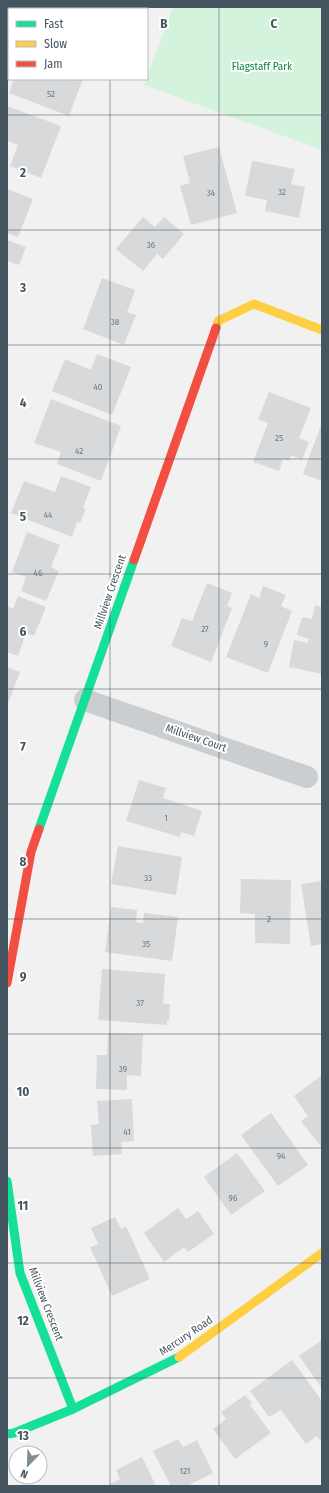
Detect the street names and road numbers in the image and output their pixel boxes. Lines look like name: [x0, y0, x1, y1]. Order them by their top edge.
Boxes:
street label: Millview Crescent: [91, 553, 129, 631]
street label: Millview Court: [164, 722, 229, 755]
street label: Millview Crescent: [26, 1265, 66, 1343]
street label: Mercury Road: [157, 1313, 215, 1359]

